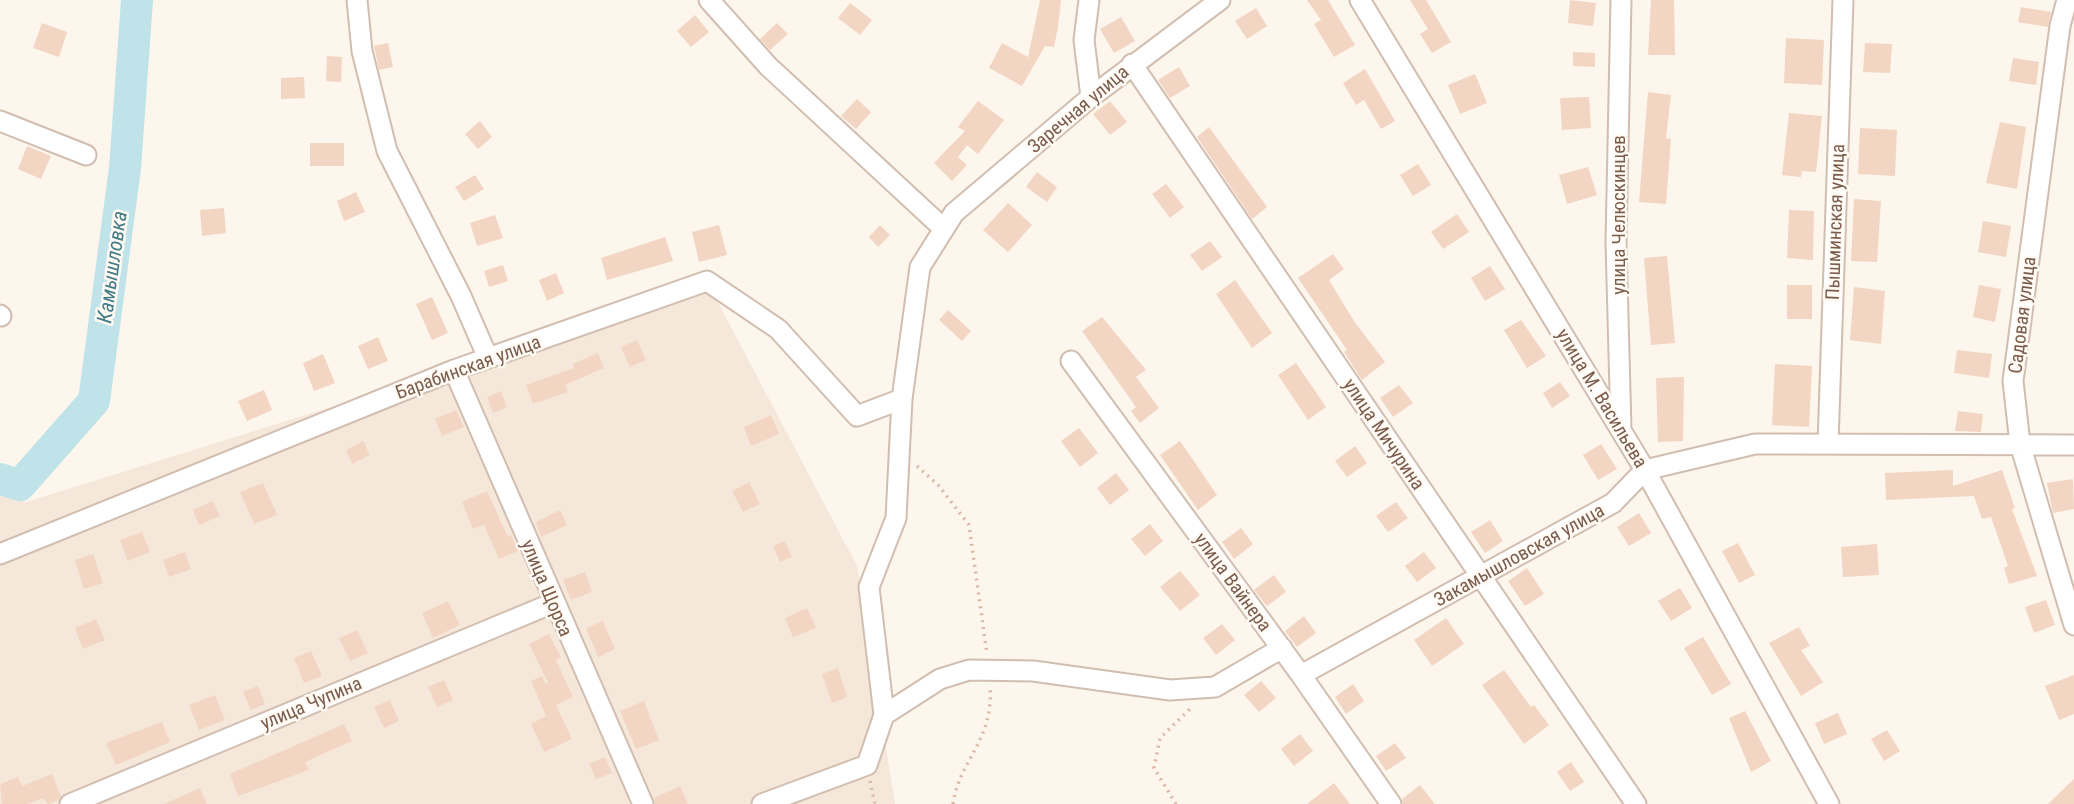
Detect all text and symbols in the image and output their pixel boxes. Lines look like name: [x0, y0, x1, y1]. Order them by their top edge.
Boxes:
street label: Заречная улица: [1023, 60, 1133, 158]
street label: улица Челюскинцев: [1607, 135, 1630, 295]
street label: Пышминская улица: [1821, 144, 1849, 300]
water label: Камышловка: [92, 209, 132, 325]
street label: Садовая улица: [2003, 255, 2041, 375]
street label: улица М. Васильева: [1551, 324, 1653, 472]
street label: Барабинская улица: [392, 330, 544, 404]
street label: улица Мичурина: [1338, 374, 1430, 494]
street label: Закамышловская улица: [1430, 499, 1608, 611]
street label: улица Вайнера: [1189, 528, 1277, 636]
street label: улица Щорса: [516, 536, 578, 640]
street label: улица Чупина: [257, 671, 365, 735]

